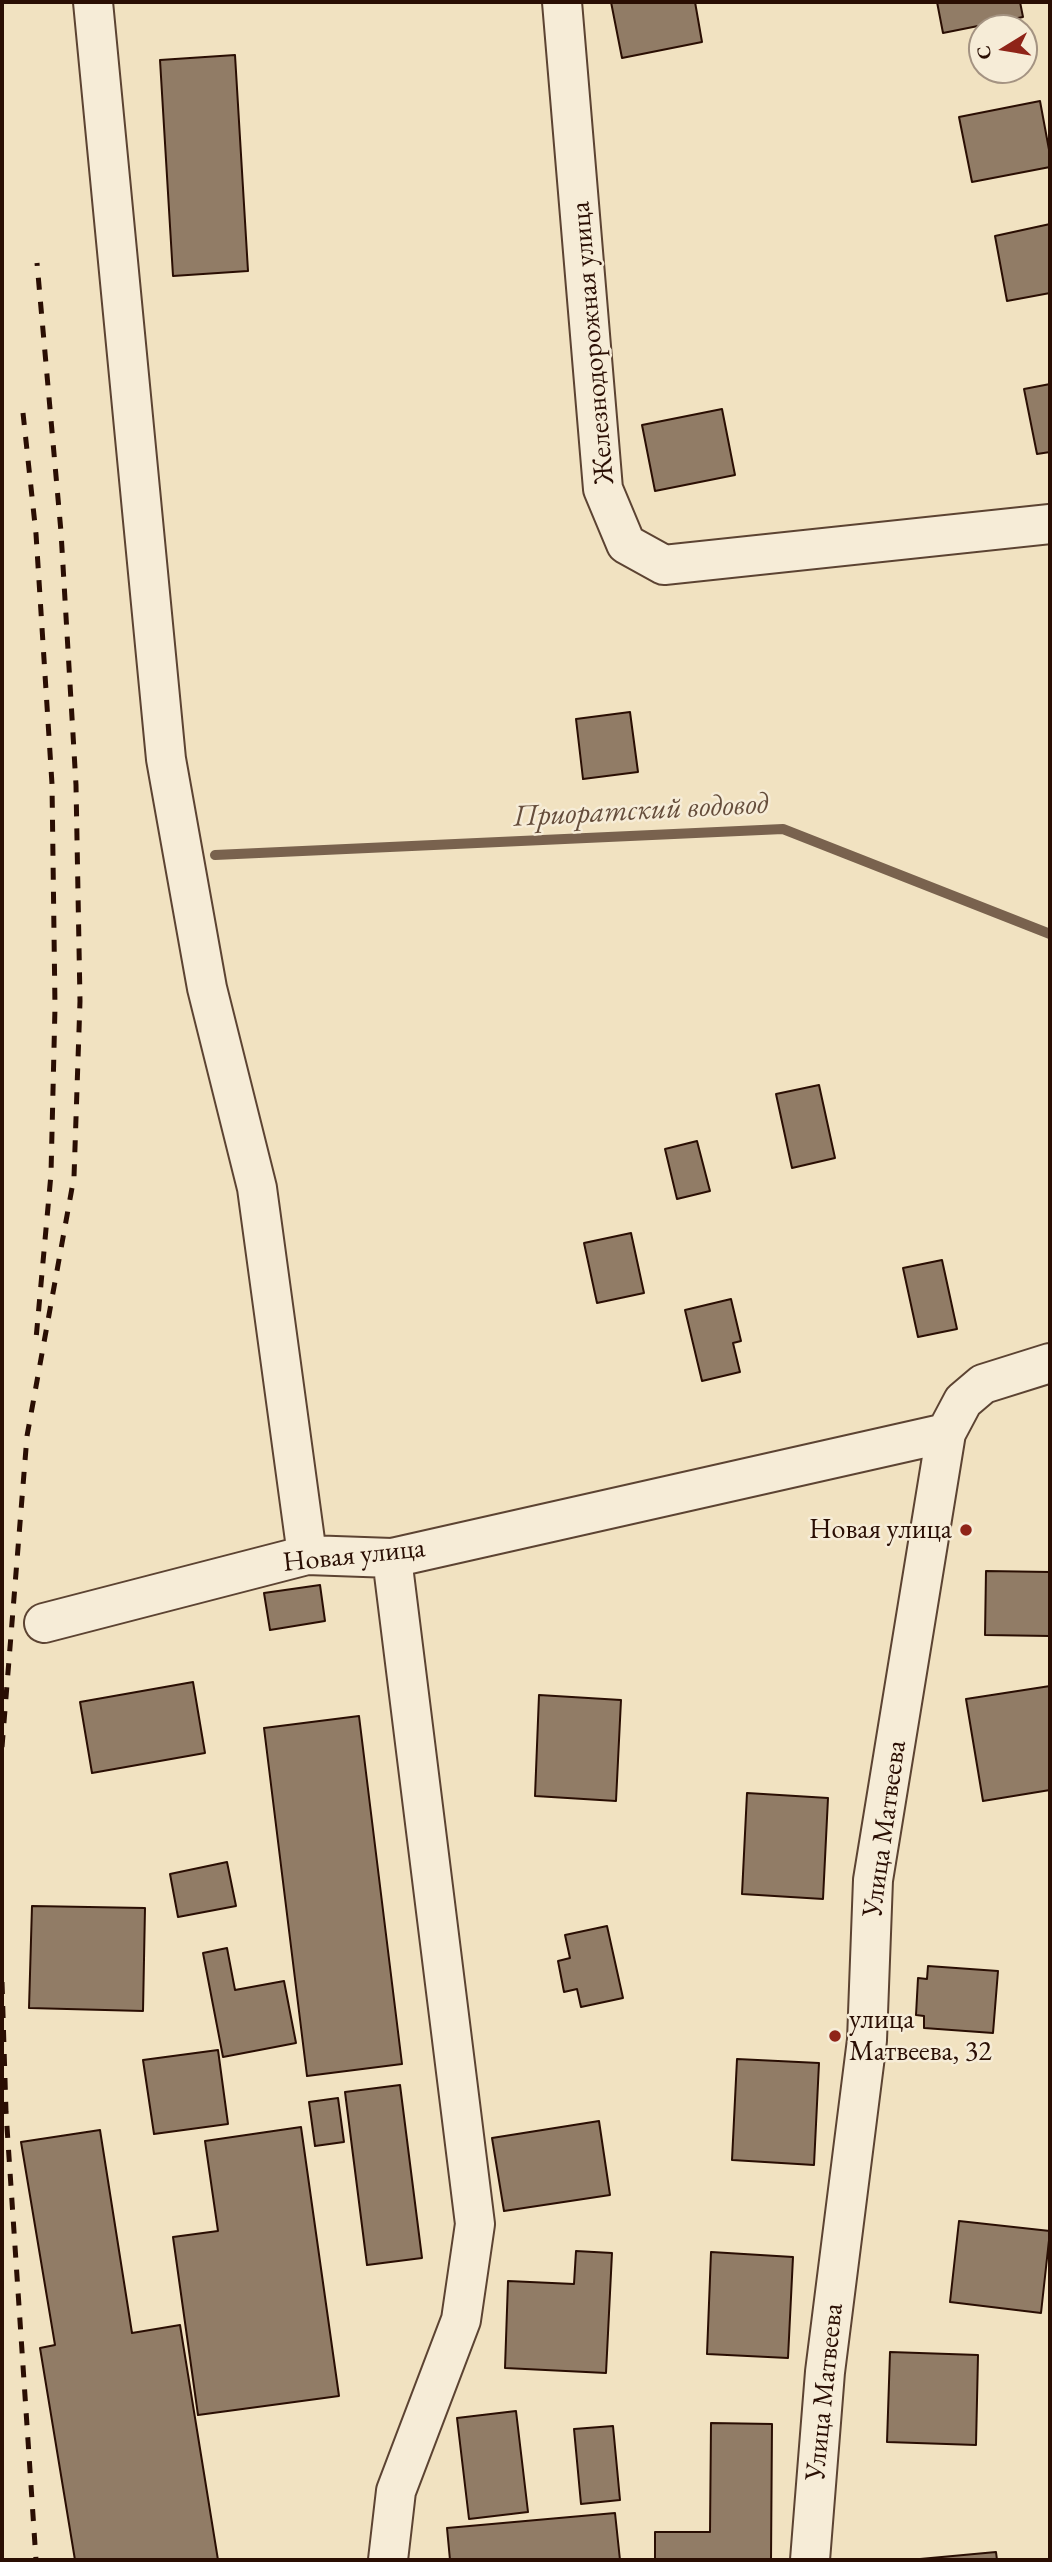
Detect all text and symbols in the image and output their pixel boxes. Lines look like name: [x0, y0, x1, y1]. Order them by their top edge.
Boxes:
north arrow: [968, 14, 1038, 84]
text: С: [970, 44, 997, 62]
street label: Железнодорожная улица: [564, 200, 622, 486]
water label: Приоратский водовод: [512, 786, 770, 836]
place label: Новая улица: [809, 1513, 952, 1547]
marker: Новая улица: [958, 1522, 974, 1538]
street label: Новая улица: [281, 1532, 427, 1580]
street label: Улица Матвеева: [856, 1738, 914, 1920]
place label: улица Матвеева, 32: [849, 2003, 992, 2069]
marker: улица Матвеева, 32: [827, 2028, 843, 2044]
street label: Улица Матвеева: [799, 2302, 851, 2482]

